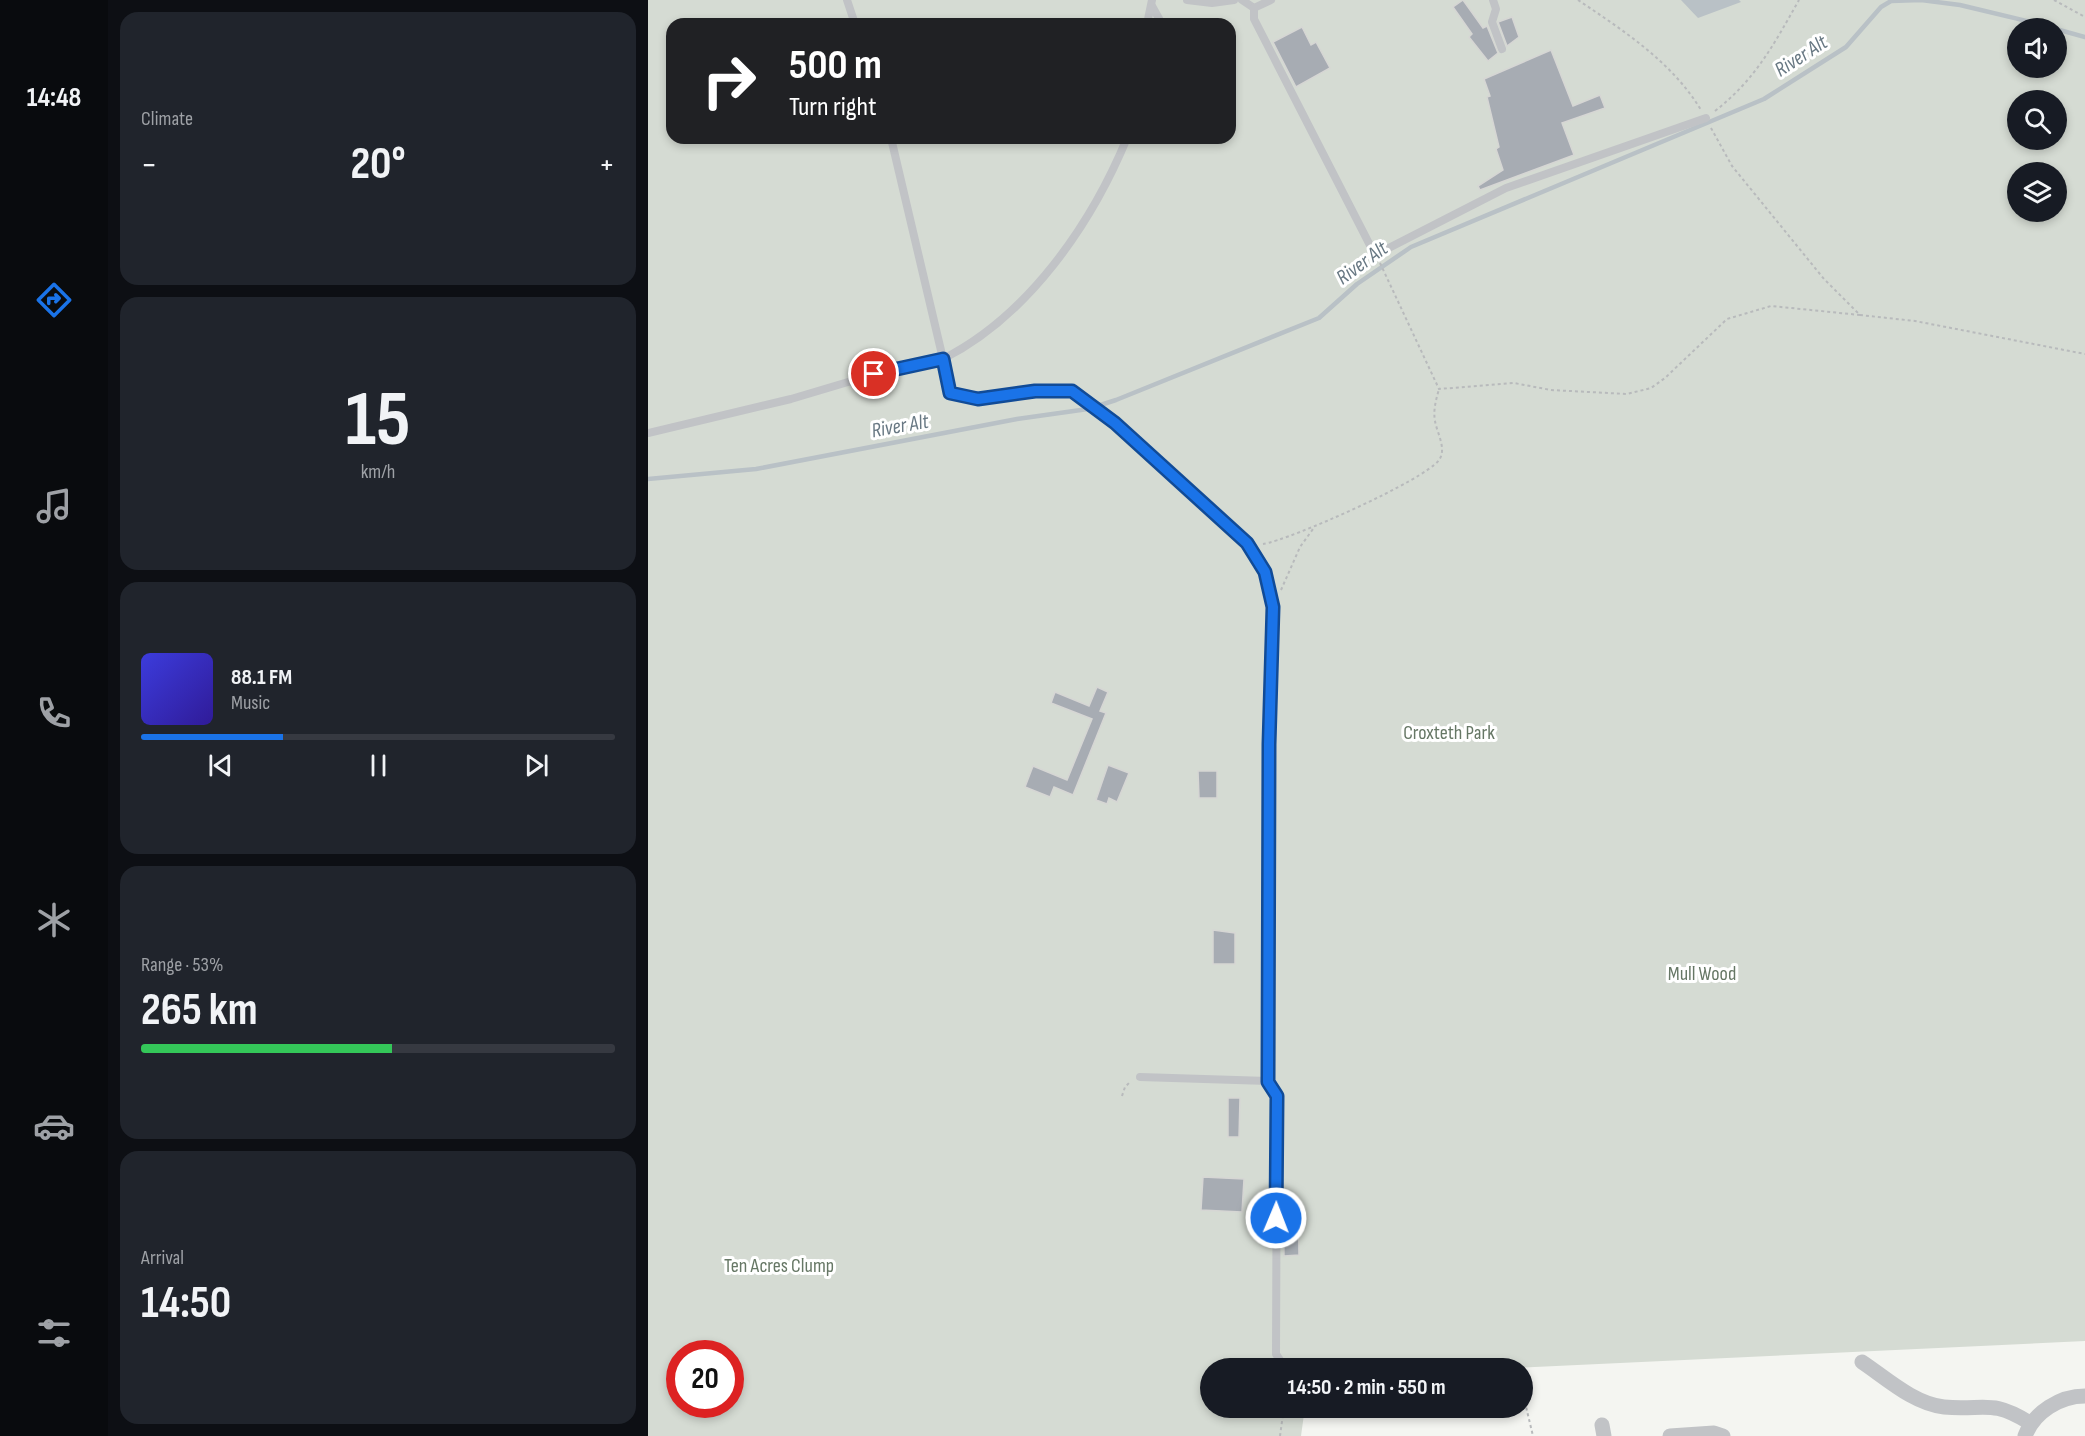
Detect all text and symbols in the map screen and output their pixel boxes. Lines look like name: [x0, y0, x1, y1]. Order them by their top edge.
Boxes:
map controls: [2007, 18, 2067, 222]
button: sound: [2007, 18, 2067, 78]
water label: River Alt: [1770, 29, 1833, 82]
text: 500 m: [789, 40, 882, 91]
icon: right: [690, 42, 768, 120]
text: 14:48: [27, 82, 81, 114]
button: search: [2007, 90, 2067, 150]
text: Turn right: [789, 91, 876, 123]
text: Climate: [141, 107, 193, 131]
text: 20°: [350, 137, 406, 192]
text: −: [141, 145, 157, 185]
text: +: [599, 145, 615, 185]
button: layers: [2007, 162, 2067, 222]
water label: River Alt: [1331, 236, 1393, 290]
icon: directions: [33, 279, 75, 321]
pin: [848, 348, 899, 399]
icon: arrive: [857, 357, 890, 390]
text: 15: [346, 374, 410, 467]
water label: River Alt: [869, 409, 931, 443]
text: km/h: [361, 460, 395, 484]
icon: music: [33, 485, 75, 527]
text: 88.1 FM: [231, 664, 292, 691]
text: Music: [231, 691, 270, 715]
icon: phone: [33, 692, 75, 734]
park label: Croxteth Park: [1403, 721, 1495, 745]
icon: previous: [204, 749, 237, 782]
icon: pause: [362, 749, 395, 782]
icon: next: [520, 749, 553, 782]
icon: climate: [33, 899, 75, 941]
text: Range · 53%: [141, 953, 223, 977]
park label: Mull Wood: [1668, 962, 1736, 986]
text: 265 km: [141, 983, 258, 1038]
icon: car: [33, 1105, 75, 1147]
position arrow: [1244, 1186, 1308, 1250]
text: Arrival: [141, 1246, 184, 1270]
park label: Ten Acres Clump: [724, 1254, 834, 1278]
text: 14:50: [141, 1276, 231, 1331]
icon: filters: [33, 1312, 75, 1354]
speed limit sign: 20: [666, 1340, 744, 1418]
text: 14:50 · 2 min · 550 m: [1287, 1374, 1446, 1401]

